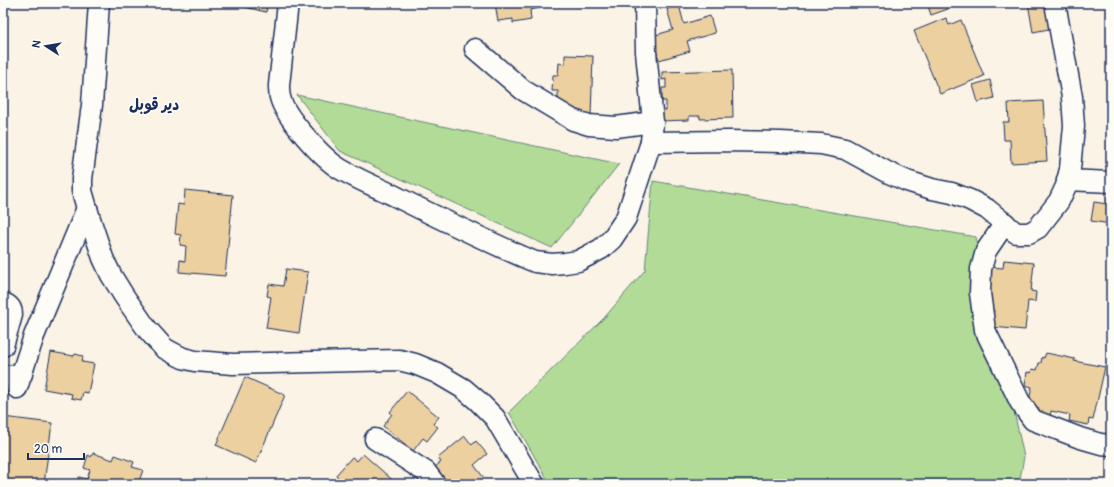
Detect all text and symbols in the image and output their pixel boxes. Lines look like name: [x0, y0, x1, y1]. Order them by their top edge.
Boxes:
north arrow: [26, 26, 66, 66]
text: N: [30, 38, 44, 49]
district label: دير قوبل: [129, 96, 179, 115]
scale bar: [28, 435, 84, 461]
text: 20 m: [34, 442, 63, 457]

